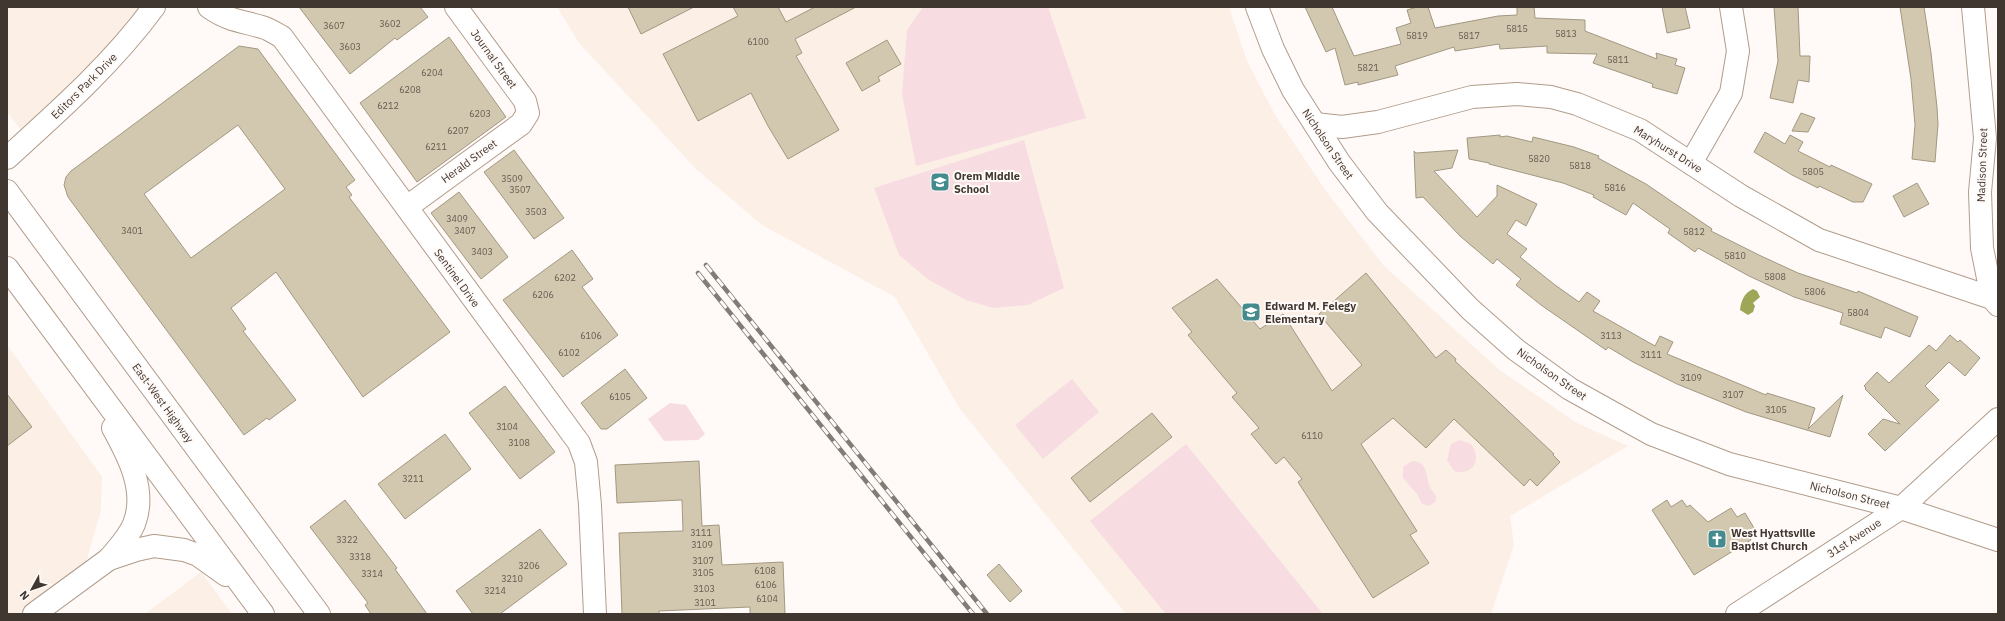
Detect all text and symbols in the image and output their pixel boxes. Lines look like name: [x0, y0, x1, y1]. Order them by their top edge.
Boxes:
house number: 3602: [379, 18, 401, 29]
house number: 3607: [323, 20, 345, 31]
house number: 5815: [1506, 23, 1528, 34]
street label: Journal Street: [468, 27, 520, 92]
house number: 5813: [1555, 28, 1577, 39]
house number: 5819: [1406, 30, 1428, 41]
house number: 5817: [1458, 30, 1480, 41]
house number: 6100: [747, 36, 769, 47]
house number: 3603: [339, 41, 361, 52]
street label: Editors Park Drive: [48, 50, 120, 122]
house number: 5811: [1607, 54, 1629, 65]
house number: 5821: [1357, 62, 1379, 73]
house number: 6204: [421, 67, 443, 78]
house number: 6208: [399, 84, 421, 95]
house number: 6212: [377, 100, 399, 111]
street label: Nicholson Street: [1299, 106, 1357, 182]
house number: 6203: [469, 108, 491, 119]
street label: Maryhurst Drive: [1631, 122, 1705, 176]
house number: 6207: [447, 125, 469, 136]
street label: Madison Street: [1974, 127, 1990, 202]
street label: Herald Street: [438, 136, 500, 186]
house number: 6211: [425, 141, 447, 152]
house number: 5820: [1528, 153, 1550, 164]
house number: 5818: [1569, 160, 1591, 171]
house number: 5805: [1802, 166, 1824, 177]
place label: Orem Middle School: [954, 169, 1020, 196]
school or university icon: Orem Middle School: [929, 171, 951, 193]
house number: 3509: [501, 173, 523, 184]
house number: 5816: [1604, 182, 1626, 193]
house number: 3507: [509, 184, 531, 195]
house number: 3503: [525, 206, 547, 217]
house number: 3409: [446, 213, 468, 224]
house number: 3401: [121, 225, 143, 236]
house number: 3407: [454, 225, 476, 236]
house number: 5812: [1683, 226, 1705, 237]
street label: Sentinel Drive: [431, 246, 483, 310]
house number: 3403: [471, 246, 493, 257]
house number: 5810: [1724, 250, 1746, 261]
house number: 5808: [1764, 271, 1786, 282]
house number: 6202: [554, 272, 576, 283]
house number: 5806: [1804, 286, 1826, 297]
house number: 6206: [532, 289, 554, 300]
place label: Edward M. Felegy Elementary: [1265, 299, 1356, 326]
school or university icon: Edward M. Felegy Elementary: [1240, 301, 1262, 323]
house number: 5804: [1847, 307, 1869, 318]
house number: 6106: [580, 330, 602, 341]
house number: 3113: [1600, 330, 1622, 341]
street label: Nicholson Street: [1514, 345, 1590, 403]
house number: 6102: [558, 347, 580, 358]
house number: 3111: [1640, 349, 1662, 360]
street label: East-West Highway: [129, 360, 197, 446]
house number: 3109: [1680, 372, 1702, 383]
house number: 3107: [1722, 389, 1744, 400]
house number: 6105: [609, 391, 631, 402]
house number: 3105: [1765, 404, 1787, 415]
house number: 3104: [496, 421, 518, 432]
house number: 6110: [1301, 430, 1323, 441]
house number: 3108: [508, 437, 530, 448]
house number: 3211: [402, 473, 424, 484]
street label: Nicholson Street: [1809, 478, 1892, 512]
street label: 31st Avenue: [1824, 515, 1884, 561]
place label: West Hyattsville Baptist Church: [1731, 526, 1815, 553]
house number: 3111: [690, 527, 712, 538]
church icon: West Hyattsville Baptist Church: [1706, 528, 1728, 550]
house number: 3322: [336, 534, 358, 545]
house number: 3109: [691, 539, 713, 550]
house number: 3318: [349, 551, 371, 562]
house number: 3107: [692, 555, 714, 566]
house number: 3206: [518, 560, 540, 571]
house number: 6108: [754, 565, 776, 576]
house number: 3105: [692, 567, 714, 578]
house number: 3314: [361, 568, 383, 579]
north arrow: [12, 569, 52, 609]
house number: 3210: [501, 573, 523, 584]
house number: 6106: [755, 579, 777, 590]
house number: 3103: [693, 583, 715, 594]
house number: 3214: [484, 585, 506, 596]
text: N: [16, 588, 32, 603]
house number: 6104: [756, 593, 778, 604]
house number: 3101: [694, 597, 716, 608]

